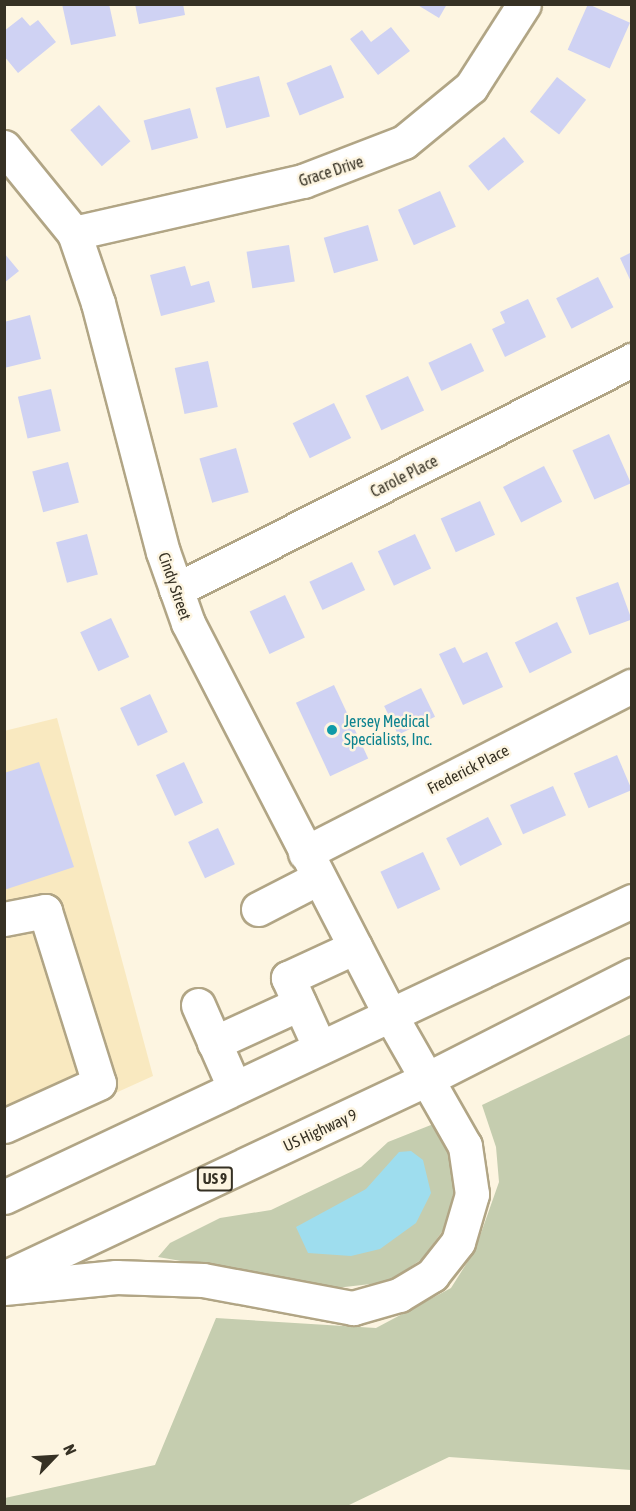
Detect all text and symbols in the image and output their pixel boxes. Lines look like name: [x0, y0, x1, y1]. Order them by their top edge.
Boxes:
street label: Grace Drive: [296, 152, 366, 190]
street label: Carole Place: [367, 451, 441, 501]
street label: Cindy Street: [155, 550, 195, 622]
place label: Jersey Medical Specialists, Inc.: [344, 711, 432, 749]
marker: Jersey Medical Specialists, Inc.: [325, 723, 339, 737]
street label: Frederick Place: [424, 740, 512, 798]
street label: US Highway 9: [280, 1105, 360, 1155]
road number: US 9: [196, 1167, 234, 1191]
north arrow: [24, 1427, 84, 1487]
text: N: [60, 1441, 80, 1457]

